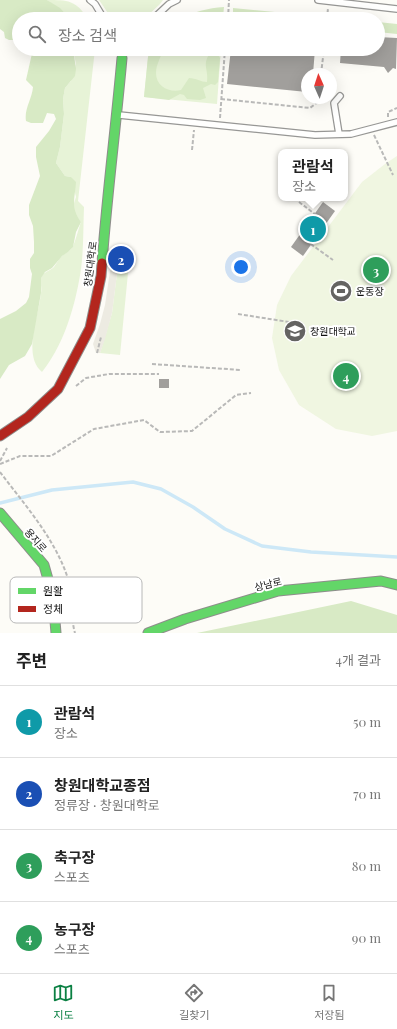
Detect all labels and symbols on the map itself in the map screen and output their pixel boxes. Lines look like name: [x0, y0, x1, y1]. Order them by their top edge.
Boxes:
north arrow: [301, 68, 337, 104]
pin: 1: [300, 214, 326, 244]
street label: 창원대학로: [80, 240, 100, 288]
pin: 2: [108, 244, 134, 274]
pin: 3: [363, 255, 389, 285]
your location: [231, 257, 251, 277]
sports icon: 운동장: [328, 278, 354, 304]
place label: 운동장: [356, 284, 384, 298]
school or university icon: 창원대학교: [282, 318, 308, 344]
place label: 창원대학교: [310, 324, 356, 338]
pin: 4: [333, 361, 359, 391]
street label: 용지로: [22, 525, 50, 555]
street label: 상남로: [253, 574, 283, 594]
legend: [10, 577, 142, 623]
text: 원활: [43, 583, 63, 598]
text: 정체: [43, 601, 63, 616]

